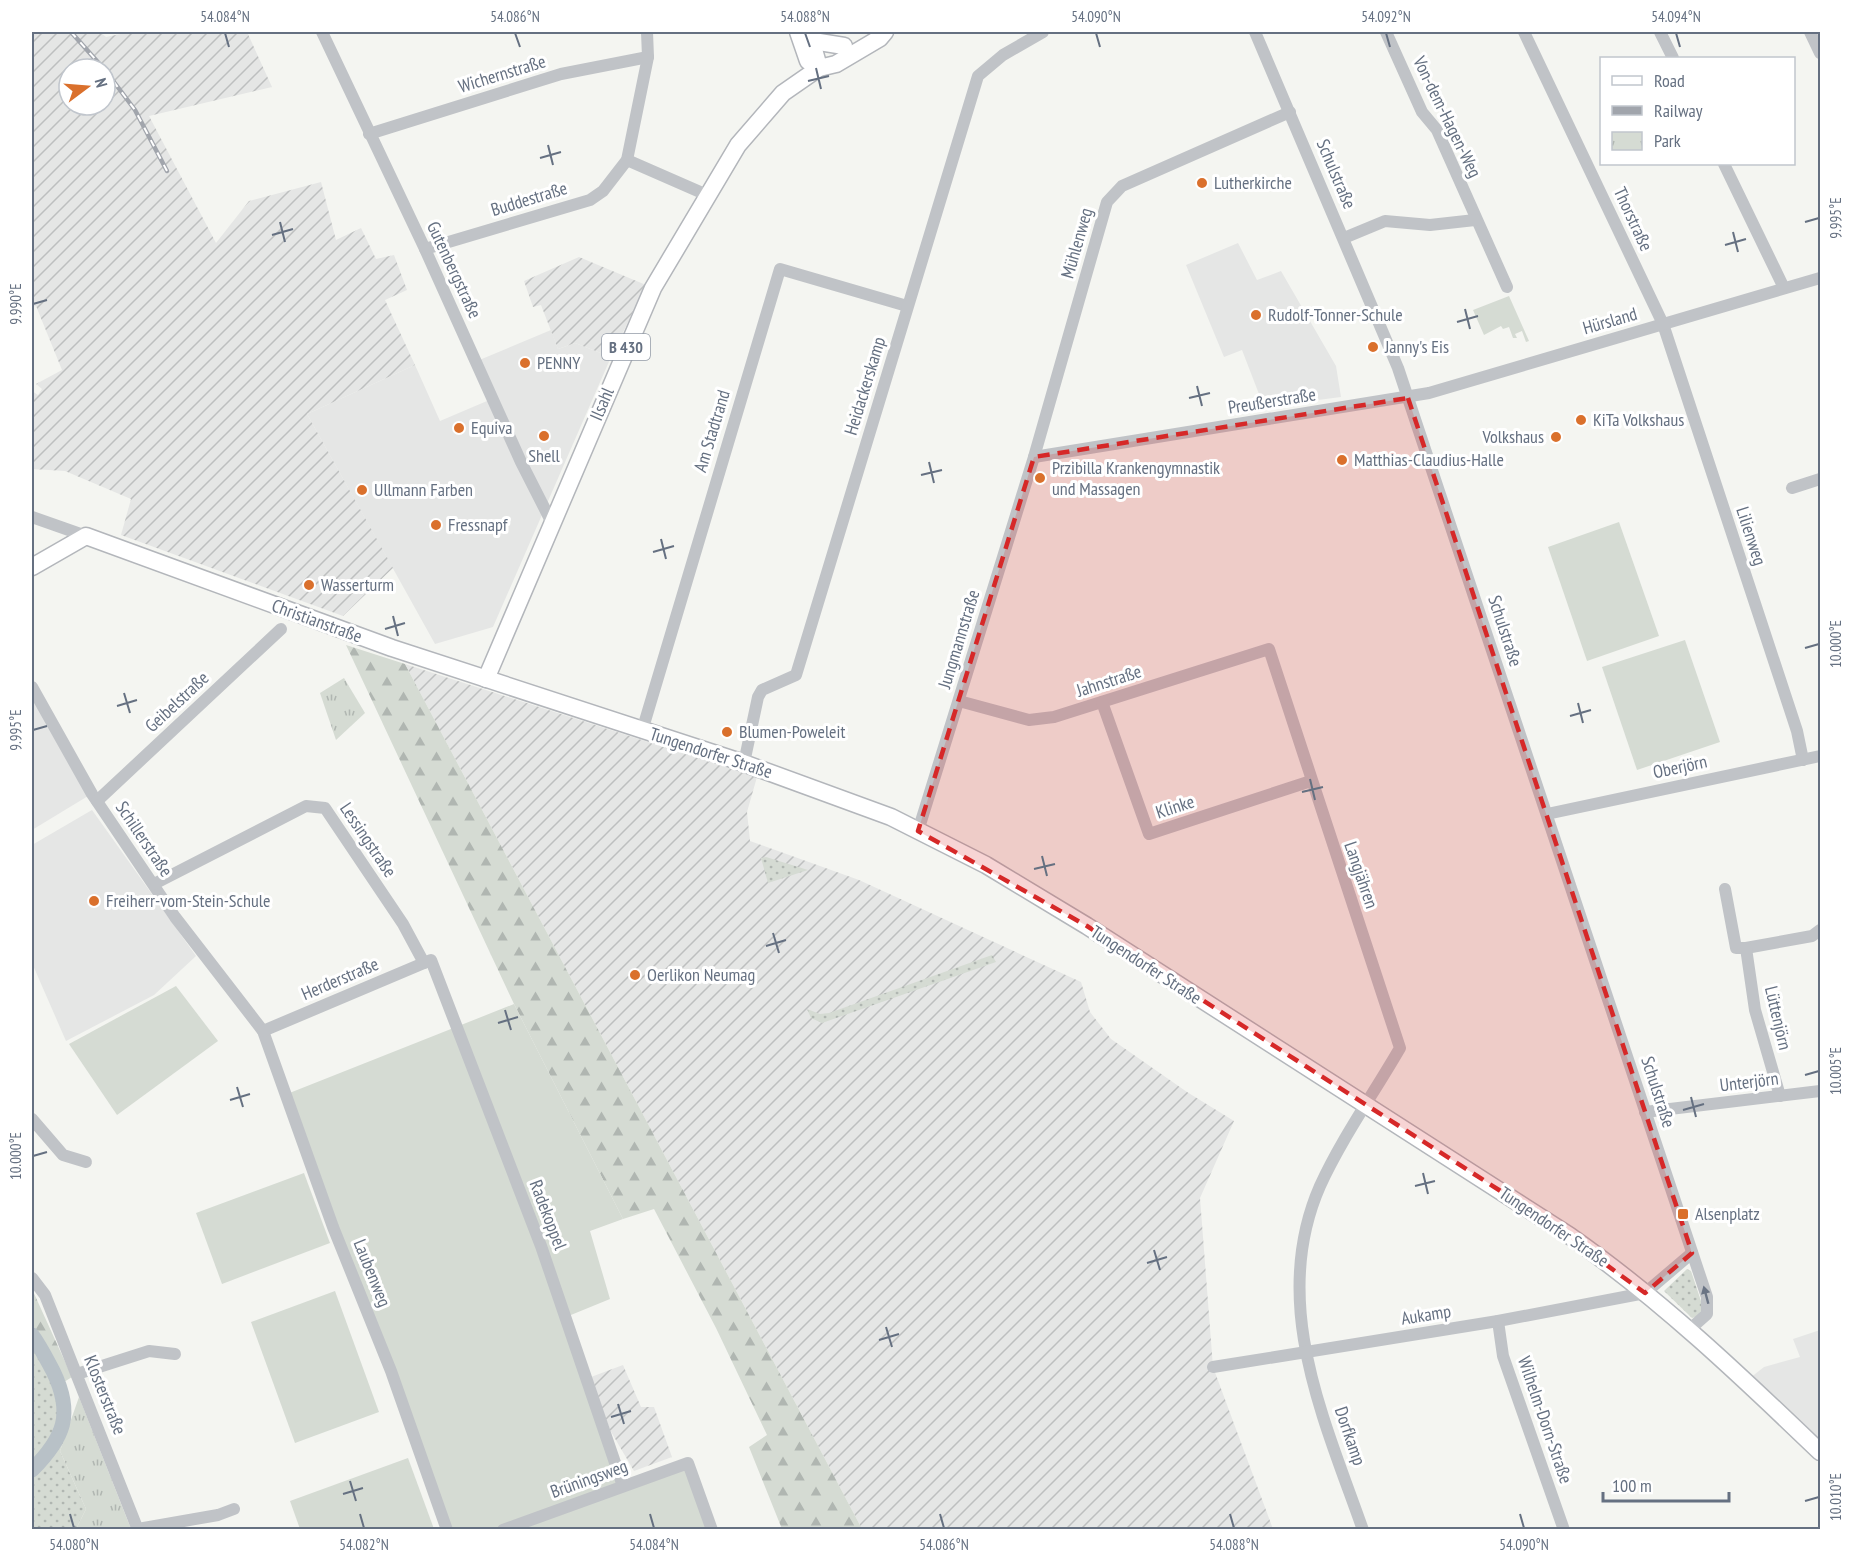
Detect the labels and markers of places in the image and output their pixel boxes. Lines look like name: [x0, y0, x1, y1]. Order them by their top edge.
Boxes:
place label: Lutherkirche: [1214, 171, 1292, 194]
marker: Lutherkirche: [1195, 176, 1209, 190]
place label: Rudolf-Tonner-Schule: [1268, 303, 1403, 326]
marker: Rudolf-Tonner-Schule: [1249, 308, 1263, 322]
place label: Janny's Eis: [1384, 335, 1449, 358]
marker: Janny's Eis: [1366, 340, 1380, 354]
place label: PENNY: [537, 351, 581, 374]
marker: PENNY: [518, 356, 532, 370]
place label: KiTa Volkshaus: [1593, 408, 1684, 431]
marker: KiTa Volkshaus: [1574, 413, 1588, 427]
place label: Equiva: [471, 416, 512, 439]
marker: Equiva: [452, 421, 466, 435]
place label: Volkshaus: [1481, 425, 1544, 448]
marker: Shell: [537, 429, 551, 443]
marker: Volkshaus: [1549, 430, 1563, 444]
place label: Shell: [528, 444, 561, 467]
place label: Matthias-Claudius-Halle: [1354, 448, 1504, 471]
marker: Matthias-Claudius-Halle: [1335, 453, 1349, 467]
place label: Przibilla Krankengymnastik und Massagen: [1052, 456, 1220, 500]
marker: Przibilla Krankengymnastik und Massagen: [1033, 471, 1047, 485]
place label: Ullmann Farben: [374, 478, 473, 501]
marker: Ullmann Farben: [355, 483, 369, 497]
place label: Fressnapf: [448, 513, 509, 536]
marker: Fressnapf: [429, 518, 443, 532]
place label: Wasserturm: [321, 573, 394, 596]
marker: Wasserturm: [302, 578, 316, 592]
place label: Blumen-Poweleit: [739, 720, 845, 743]
marker: Blumen-Poweleit: [720, 725, 734, 739]
place label: Freiherr-vom-Stein-Schule: [106, 889, 270, 912]
marker: Freiherr-vom-Stein-Schule: [87, 894, 101, 908]
place label: Oerlikon Neumag: [647, 963, 755, 986]
marker: Oerlikon Neumag: [628, 968, 642, 982]
place label: Alsenplatz: [1695, 1202, 1760, 1225]
marker: Alsenplatz: [1676, 1207, 1690, 1221]

